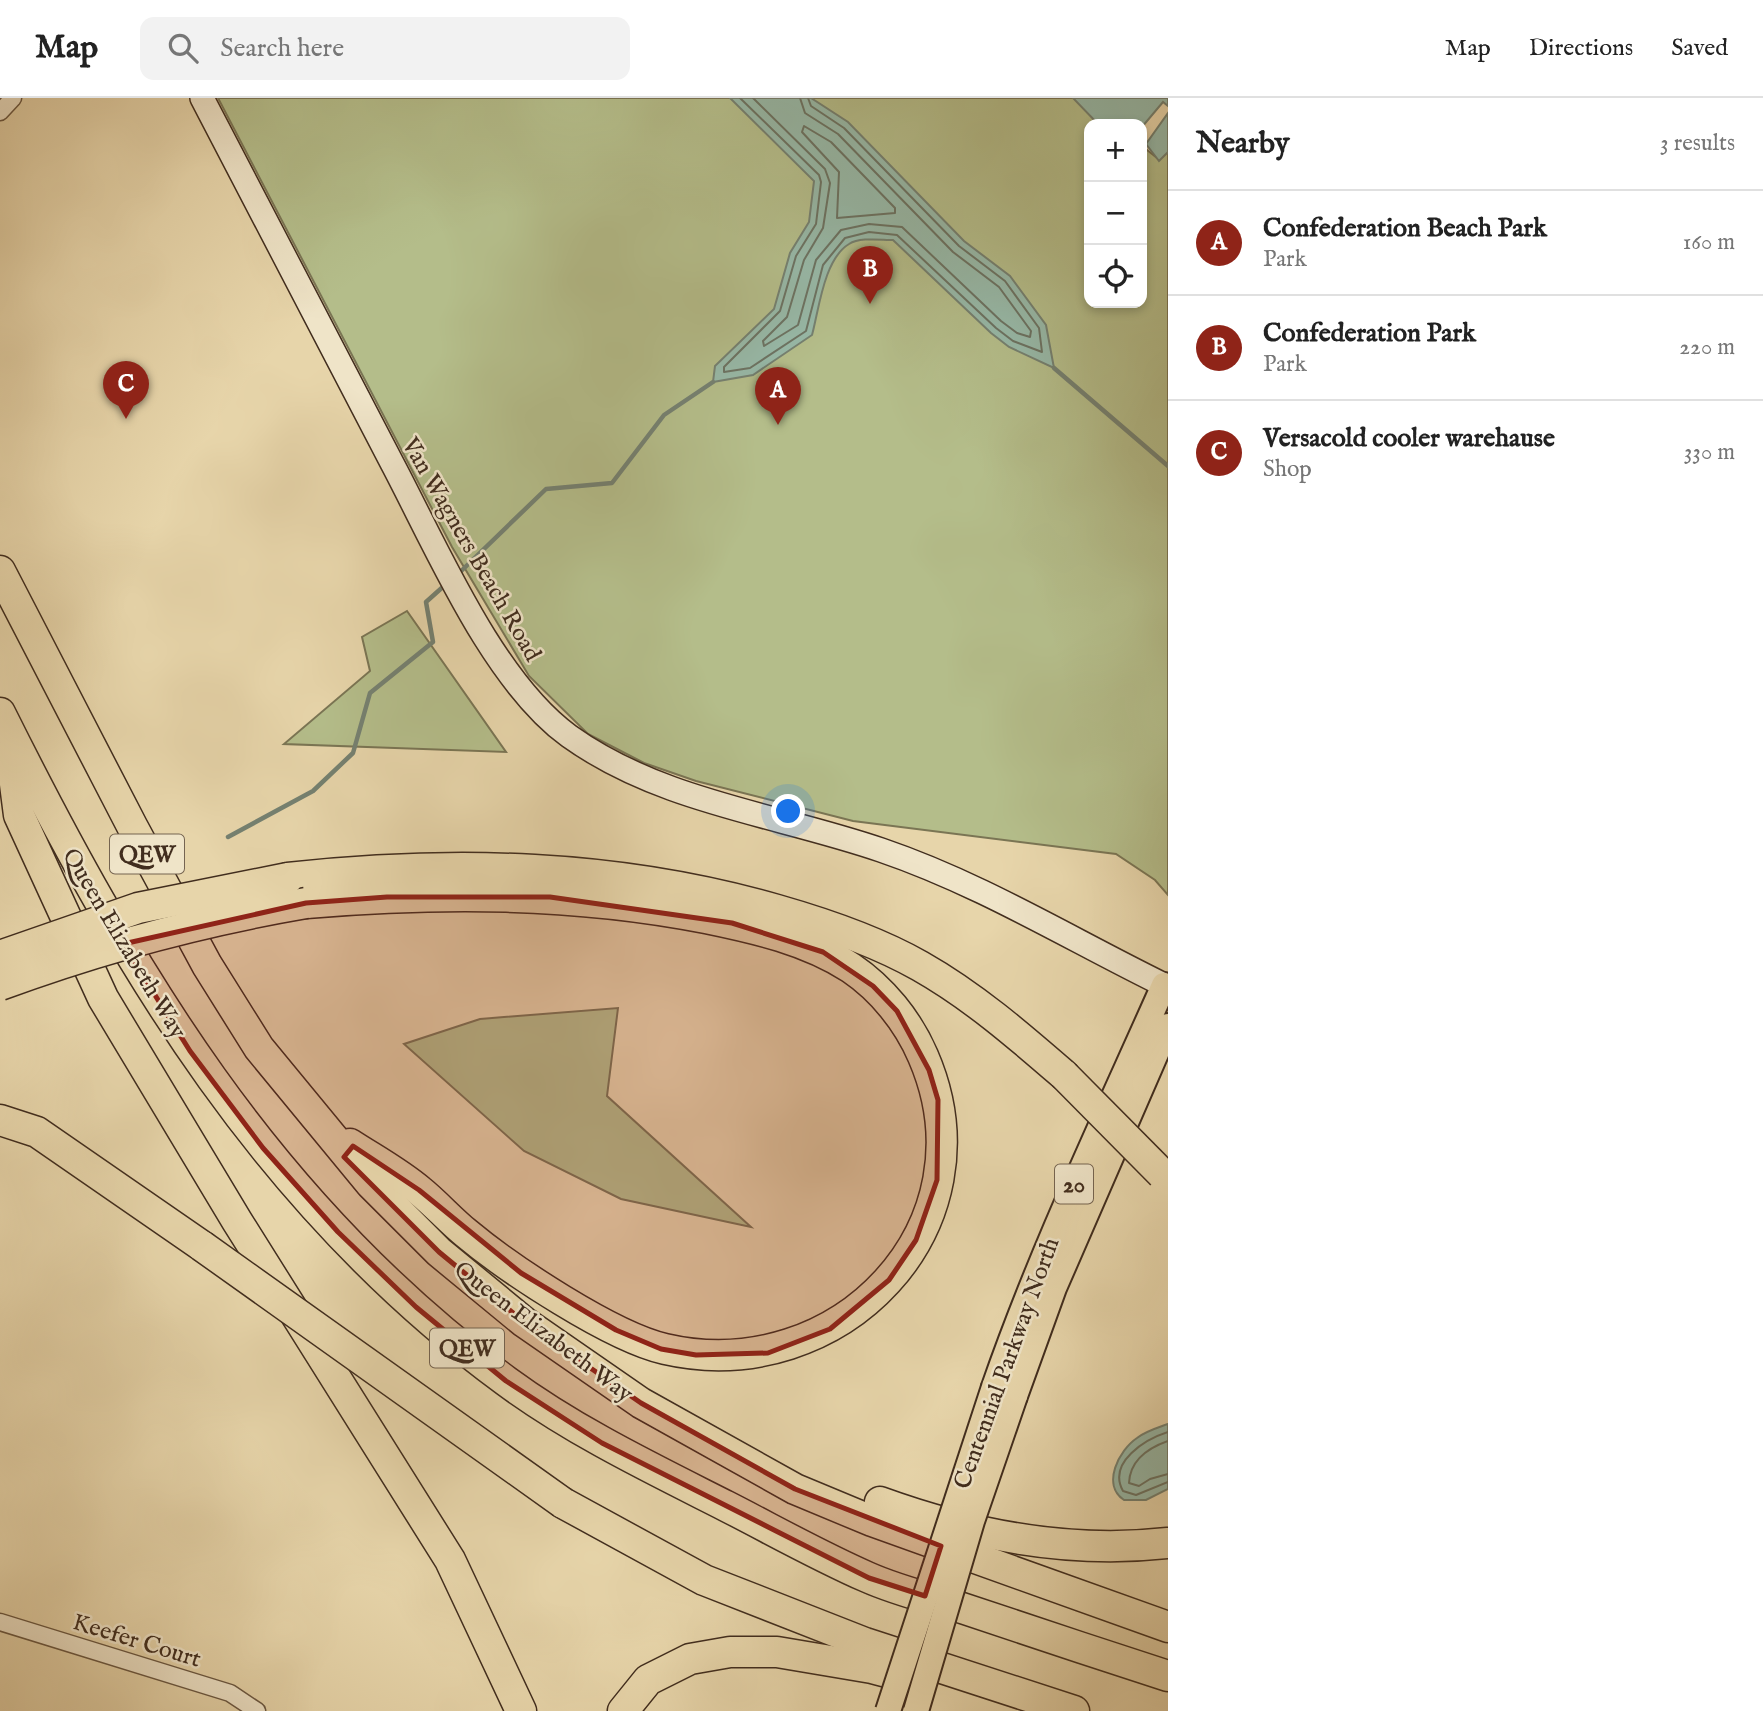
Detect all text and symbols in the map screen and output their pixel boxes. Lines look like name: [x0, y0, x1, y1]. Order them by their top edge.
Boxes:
search box: [140, 17, 630, 80]
text: Map: [35, 27, 98, 69]
icon: search: [164, 29, 202, 67]
text: Search here: [220, 32, 344, 65]
text: Map: [1445, 33, 1491, 64]
text: Directions: [1529, 33, 1633, 64]
text: Saved: [1671, 33, 1728, 64]
map controls: [1084, 119, 1147, 308]
button: +: [1084, 119, 1147, 182]
text: Nearby: [1196, 125, 1289, 163]
text: 3 results: [1660, 129, 1735, 158]
button: −: [1084, 182, 1147, 245]
text: Confederation Beach Park: [1263, 212, 1547, 245]
text: A: [1211, 228, 1227, 257]
text: 160 m: [1683, 228, 1735, 257]
button: locate: [1084, 245, 1147, 308]
text: Park: [1263, 245, 1307, 274]
pin: B: [847, 246, 893, 304]
text: Confederation Park: [1263, 317, 1476, 350]
text: B: [1211, 333, 1227, 362]
text: 220 m: [1679, 333, 1735, 362]
text: Park: [1263, 350, 1307, 379]
pin: C: [103, 361, 149, 419]
pin: A: [755, 367, 801, 425]
text: Versacold cooler warehause: [1263, 422, 1555, 455]
street label: Van Wagners Beach Road: [393, 431, 548, 667]
text: C: [1211, 438, 1227, 467]
text: 330 m: [1684, 438, 1735, 467]
text: Shop: [1263, 455, 1312, 484]
your location: [771, 794, 805, 828]
road number: QEW: [110, 834, 184, 874]
street label: Queen Elizabeth Way: [55, 843, 193, 1045]
road number: 20: [1055, 1164, 1093, 1204]
street label: Centennial Parkway North: [947, 1233, 1067, 1494]
street label: Queen Elizabeth Way: [447, 1255, 639, 1410]
road number: QEW: [430, 1329, 504, 1368]
street label: Keefer Court: [69, 1607, 204, 1676]

